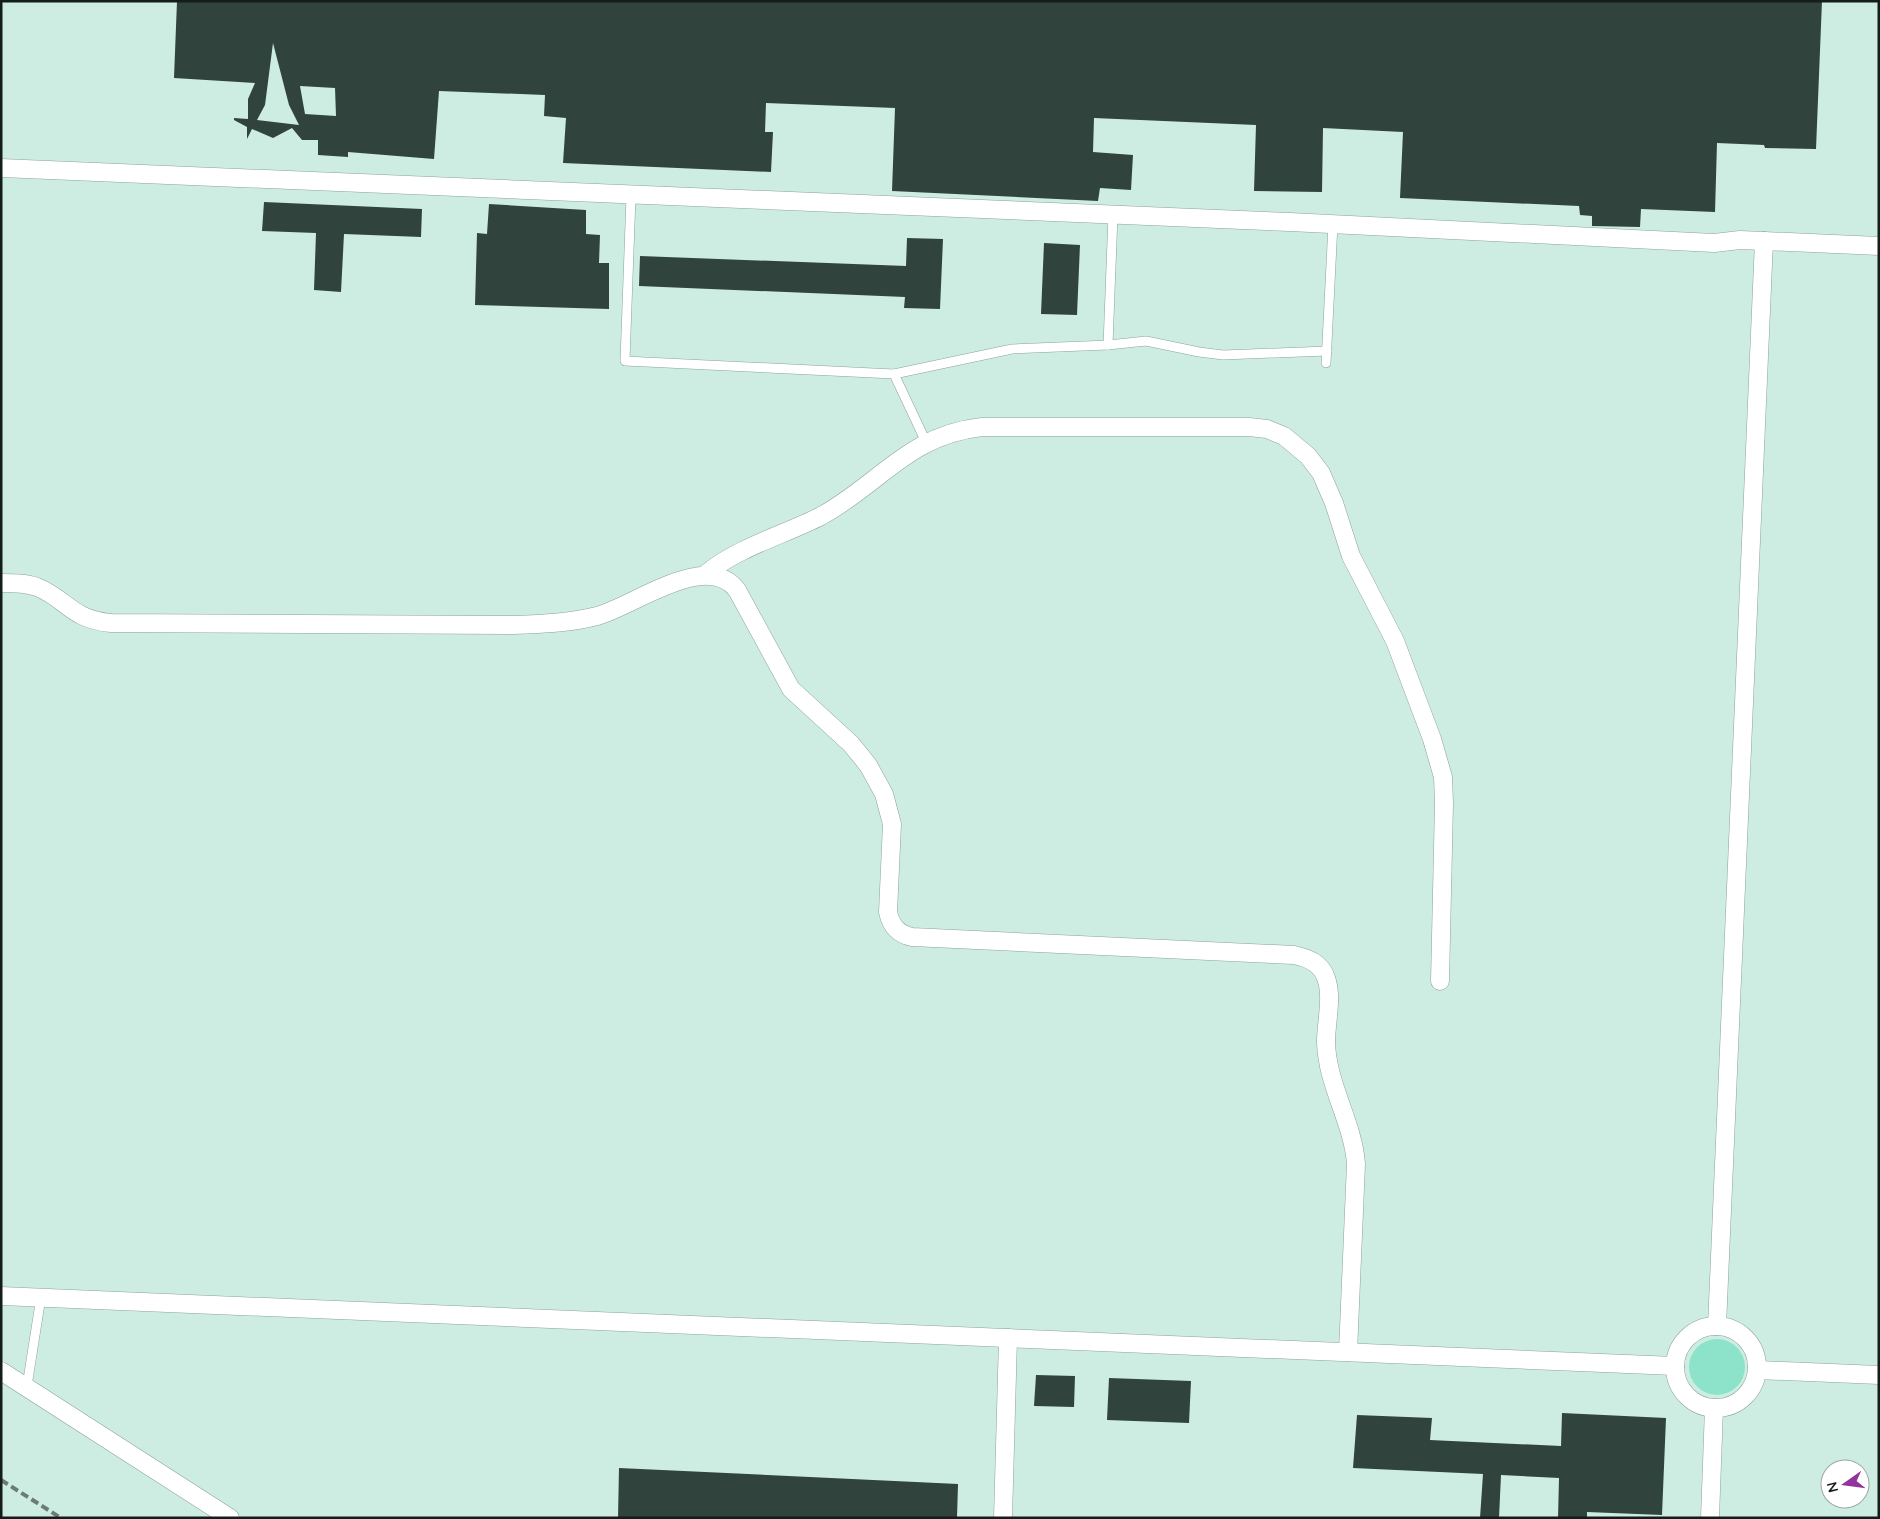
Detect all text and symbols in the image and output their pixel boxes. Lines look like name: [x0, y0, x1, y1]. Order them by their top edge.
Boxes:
north arrow: [1820, 1459, 1870, 1509]
text: N: [1822, 1480, 1842, 1494]

